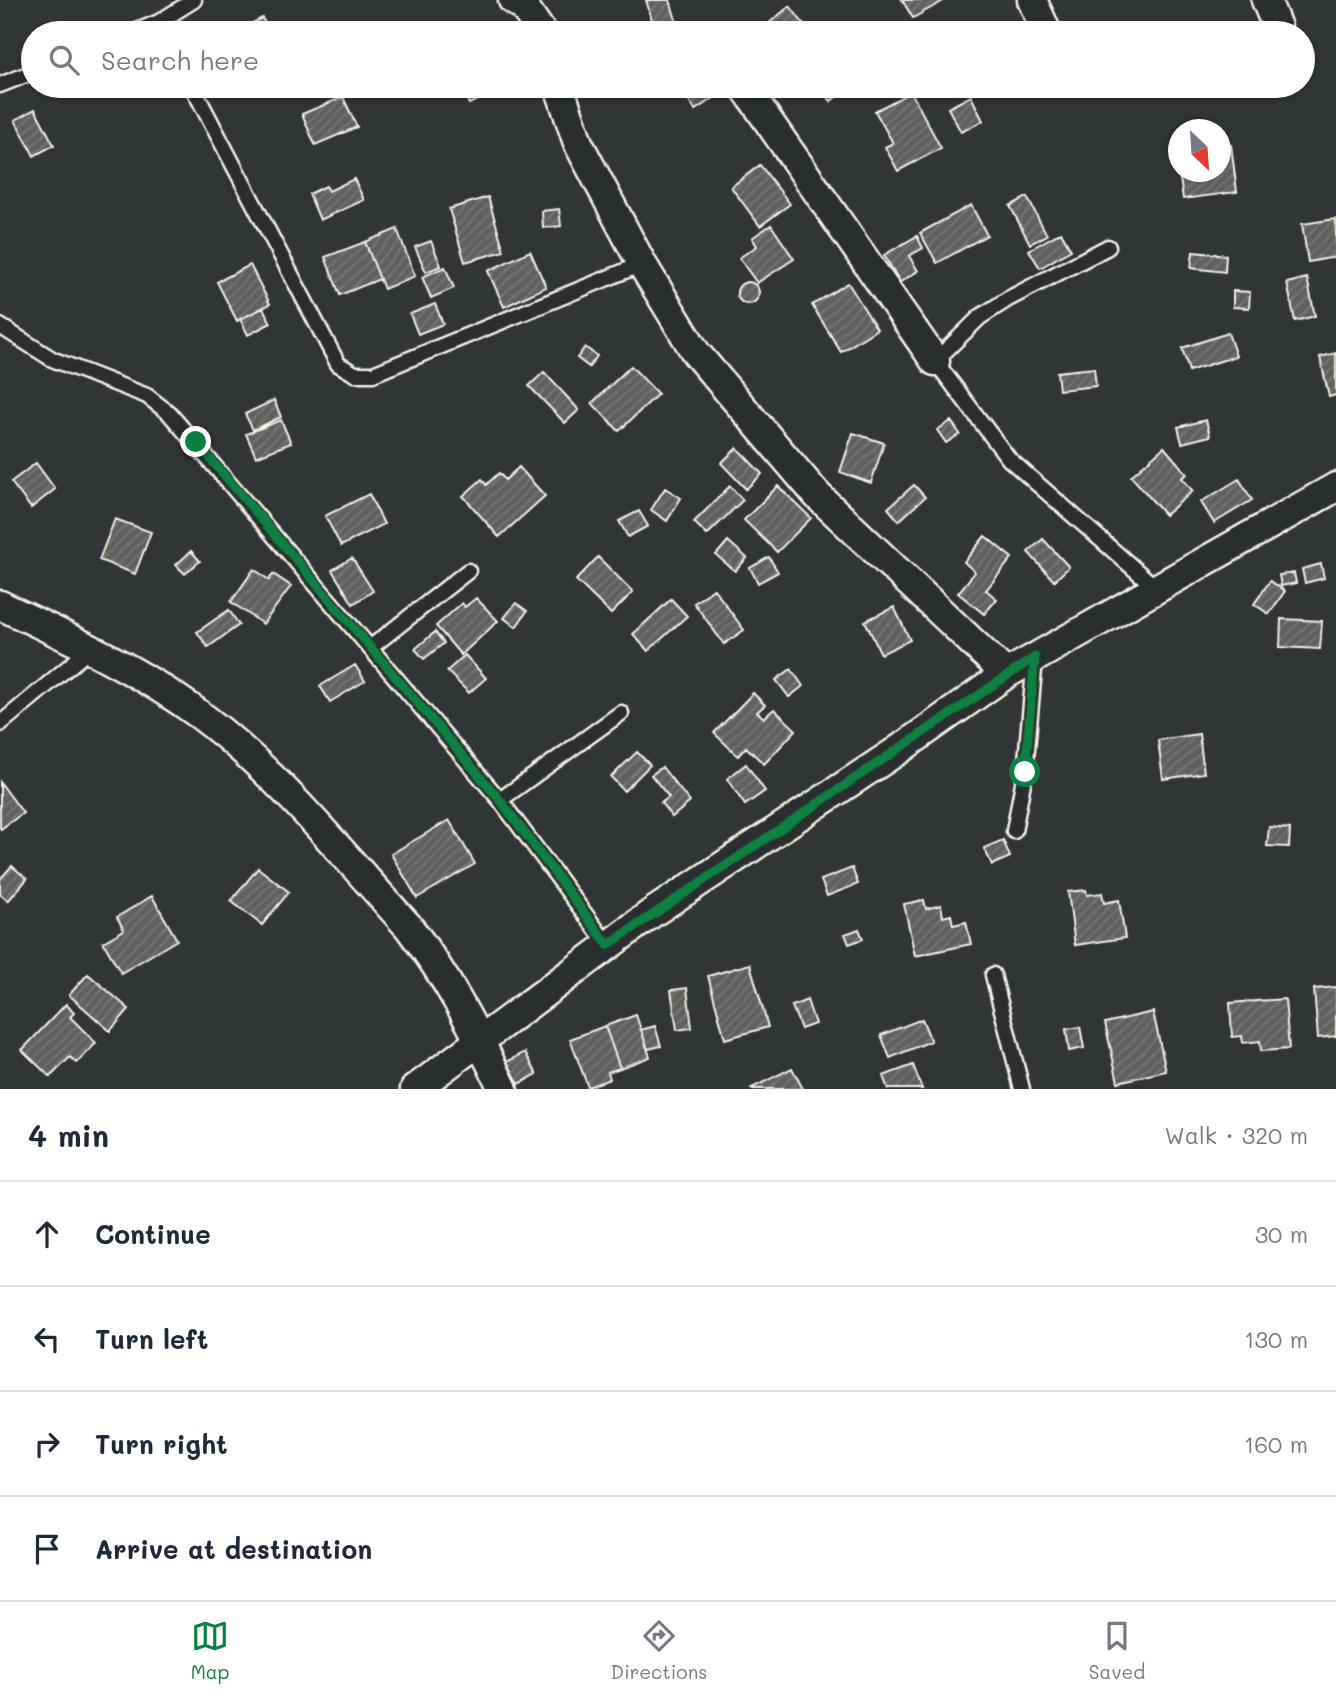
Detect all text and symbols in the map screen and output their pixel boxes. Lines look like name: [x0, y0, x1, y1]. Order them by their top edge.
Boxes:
search box: [21, 21, 1315, 98]
icon: search: [45, 41, 83, 79]
text: Search here: [101, 43, 259, 77]
north arrow: [1168, 119, 1231, 182]
route end: [180, 426, 211, 457]
route start: [1009, 756, 1040, 787]
text: 4 min: [28, 1115, 109, 1155]
text: Walk · 320 m: [1165, 1120, 1308, 1150]
icon: ahead: [28, 1215, 66, 1253]
text: Continue: [95, 1217, 211, 1251]
text: 30 m: [1255, 1219, 1308, 1249]
icon: left: [28, 1320, 66, 1358]
text: Turn left: [95, 1322, 208, 1356]
text: 130 m: [1244, 1324, 1308, 1354]
icon: right: [28, 1425, 66, 1463]
text: Turn right: [95, 1427, 228, 1461]
text: 160 m: [1244, 1429, 1308, 1459]
icon: arrive: [28, 1530, 66, 1568]
text: Arrive at destination: [95, 1532, 372, 1566]
tab: Map: [191, 1617, 229, 1684]
tab: Directions: [611, 1617, 707, 1684]
tab: Saved: [1089, 1617, 1145, 1684]

